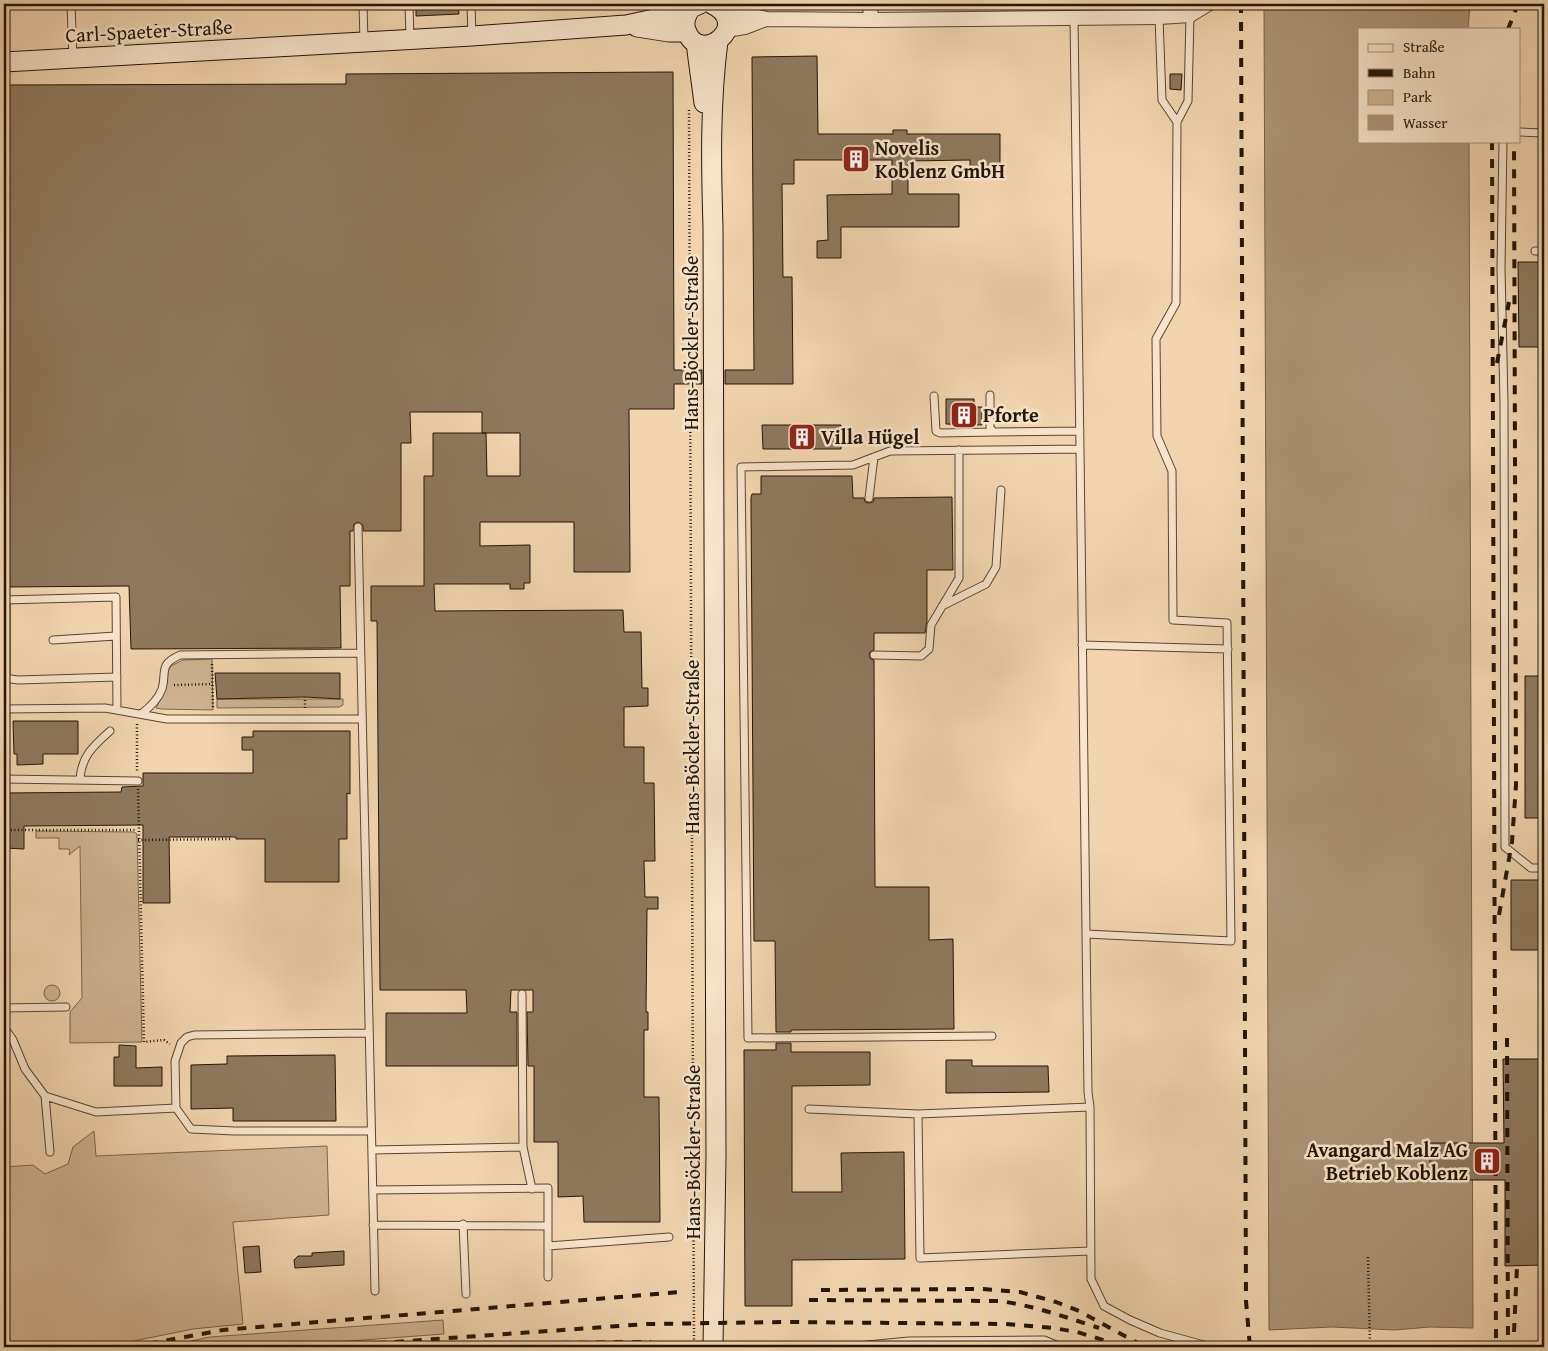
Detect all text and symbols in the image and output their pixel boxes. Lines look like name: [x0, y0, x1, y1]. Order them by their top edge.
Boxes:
street label: Carl-Spaeter-Straße: [65, 12, 233, 49]
legend: [1358, 28, 1520, 142]
text: Straße: [1403, 36, 1445, 57]
text: Bahn: [1403, 62, 1436, 83]
text: Park: [1403, 86, 1432, 107]
text: Wasser: [1403, 112, 1447, 133]
place label: Novelis Koblenz GmbH: [875, 133, 1005, 185]
building icon: Novelis Koblenz GmbH: [841, 144, 871, 174]
street label: Hans-Böckler-Straße: [676, 256, 705, 430]
building icon: Pforte: [949, 400, 979, 430]
place label: Pforte: [983, 400, 1039, 429]
building icon: Villa Hügel: [787, 422, 817, 452]
place label: Villa Hügel: [821, 422, 920, 451]
street label: Hans-Böckler-Straße: [677, 660, 706, 834]
street label: Hans-Böckler-Straße: [678, 1065, 707, 1239]
place label: Avangard Malz AG Betrieb Koblenz: [1306, 1135, 1468, 1187]
building icon: Avangard Malz AG Betrieb Koblenz: [1472, 1146, 1502, 1176]

